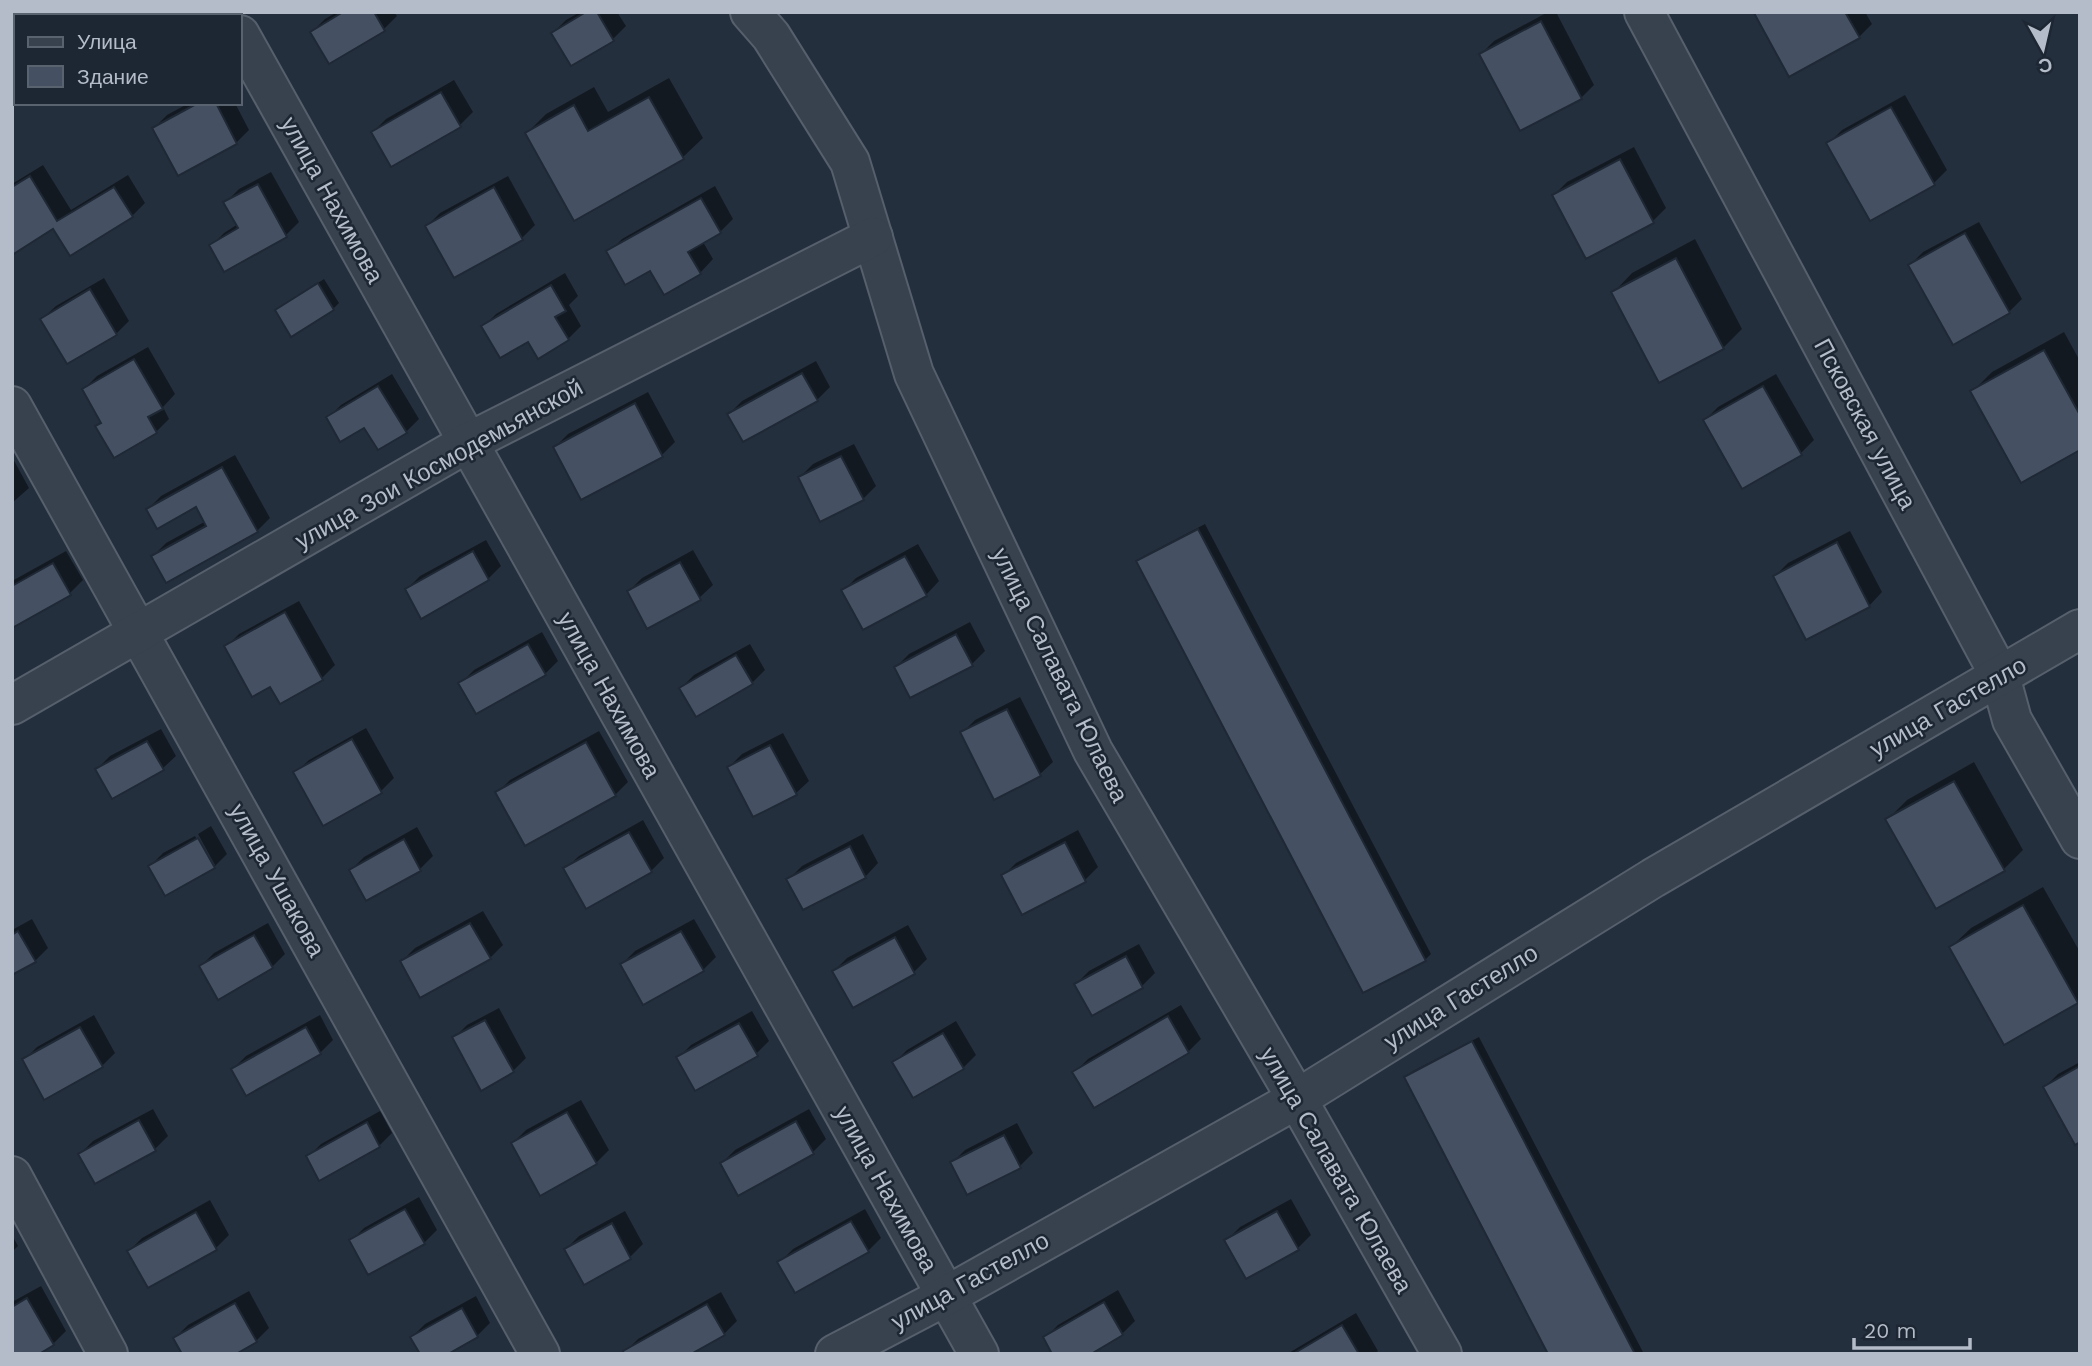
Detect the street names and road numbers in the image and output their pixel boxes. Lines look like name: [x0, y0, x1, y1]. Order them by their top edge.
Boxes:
street label: улица Нахимова: [275, 112, 390, 289]
street label: Псковская улица: [1808, 334, 1922, 515]
street label: улица Зои Космодемьянской: [290, 373, 588, 555]
street label: улица Салавата Юлаева: [986, 543, 1134, 807]
street label: улица Нахимова: [552, 607, 667, 784]
street label: улица Гастелло: [1865, 651, 2031, 763]
street label: улица Ушакова: [223, 798, 331, 962]
street label: улица Гастелло: [1379, 938, 1543, 1056]
street label: улица Салавата Юлаева: [1254, 1042, 1418, 1299]
street label: улица Нахимова: [829, 1101, 944, 1278]
street label: улица Гастелло: [886, 1226, 1054, 1336]

